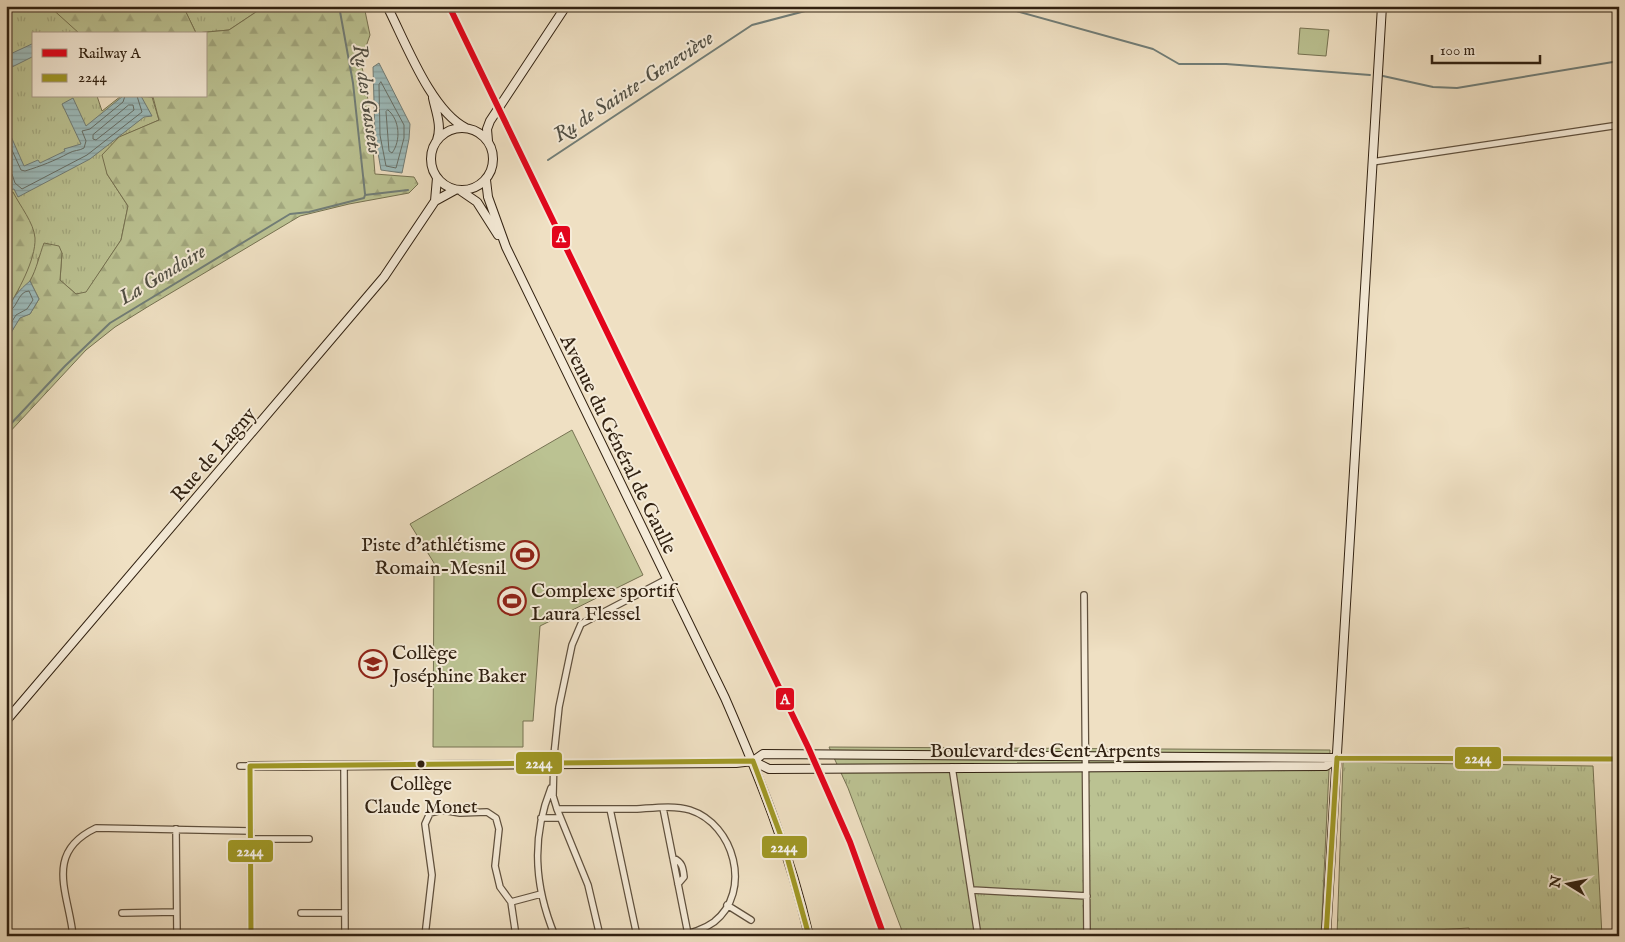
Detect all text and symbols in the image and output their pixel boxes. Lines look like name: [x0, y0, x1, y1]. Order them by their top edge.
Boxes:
water label: Ru de Sainte-Geneviève: [548, 25, 719, 149]
legend: [32, 32, 208, 98]
scale bar: [1432, 32, 1540, 64]
text: 100 m: [1440, 41, 1476, 60]
water label: Ru des Gassets: [345, 43, 388, 157]
text: Railway A: [78, 44, 141, 63]
text: 2244: [78, 68, 107, 87]
line badge: A: [551, 225, 571, 249]
text: A: [555, 229, 567, 247]
water label: La Gondoire: [113, 239, 211, 312]
street label: Avenue du Général de Gaulle: [553, 330, 682, 558]
street label: Rue de Lagny: [166, 402, 262, 507]
place label: Piste d’athlétisme Romain-Mesnil: [361, 533, 507, 581]
sports icon: Piste d’athlétisme Romain-Mesnil: [510, 540, 540, 570]
place label: Complexe sportif Laura Flessel: [531, 579, 679, 627]
sports icon: Complexe sportif Laura Flessel: [497, 586, 527, 616]
place label: Collège Joséphine Baker: [390, 641, 527, 689]
school or university icon: Collège Joséphine Baker: [358, 649, 388, 679]
line badge: A: [775, 687, 795, 711]
text: A: [779, 691, 791, 709]
street label: Boulevard des Cent Arpents: [930, 739, 1160, 764]
line badge: 2244: [1454, 746, 1502, 770]
text: 2244: [1465, 750, 1493, 768]
line badge: 2244: [515, 751, 563, 775]
text: 2244: [526, 755, 554, 773]
marker: Collège Claude Monet: [416, 759, 426, 769]
place label: Collège Claude Monet: [364, 773, 478, 820]
line badge: 2244: [761, 835, 808, 859]
line badge: 2244: [227, 839, 274, 863]
text: 2244: [771, 839, 799, 857]
text: 2244: [237, 843, 265, 861]
north arrow: [1542, 860, 1592, 910]
text: N: [1546, 874, 1566, 890]

